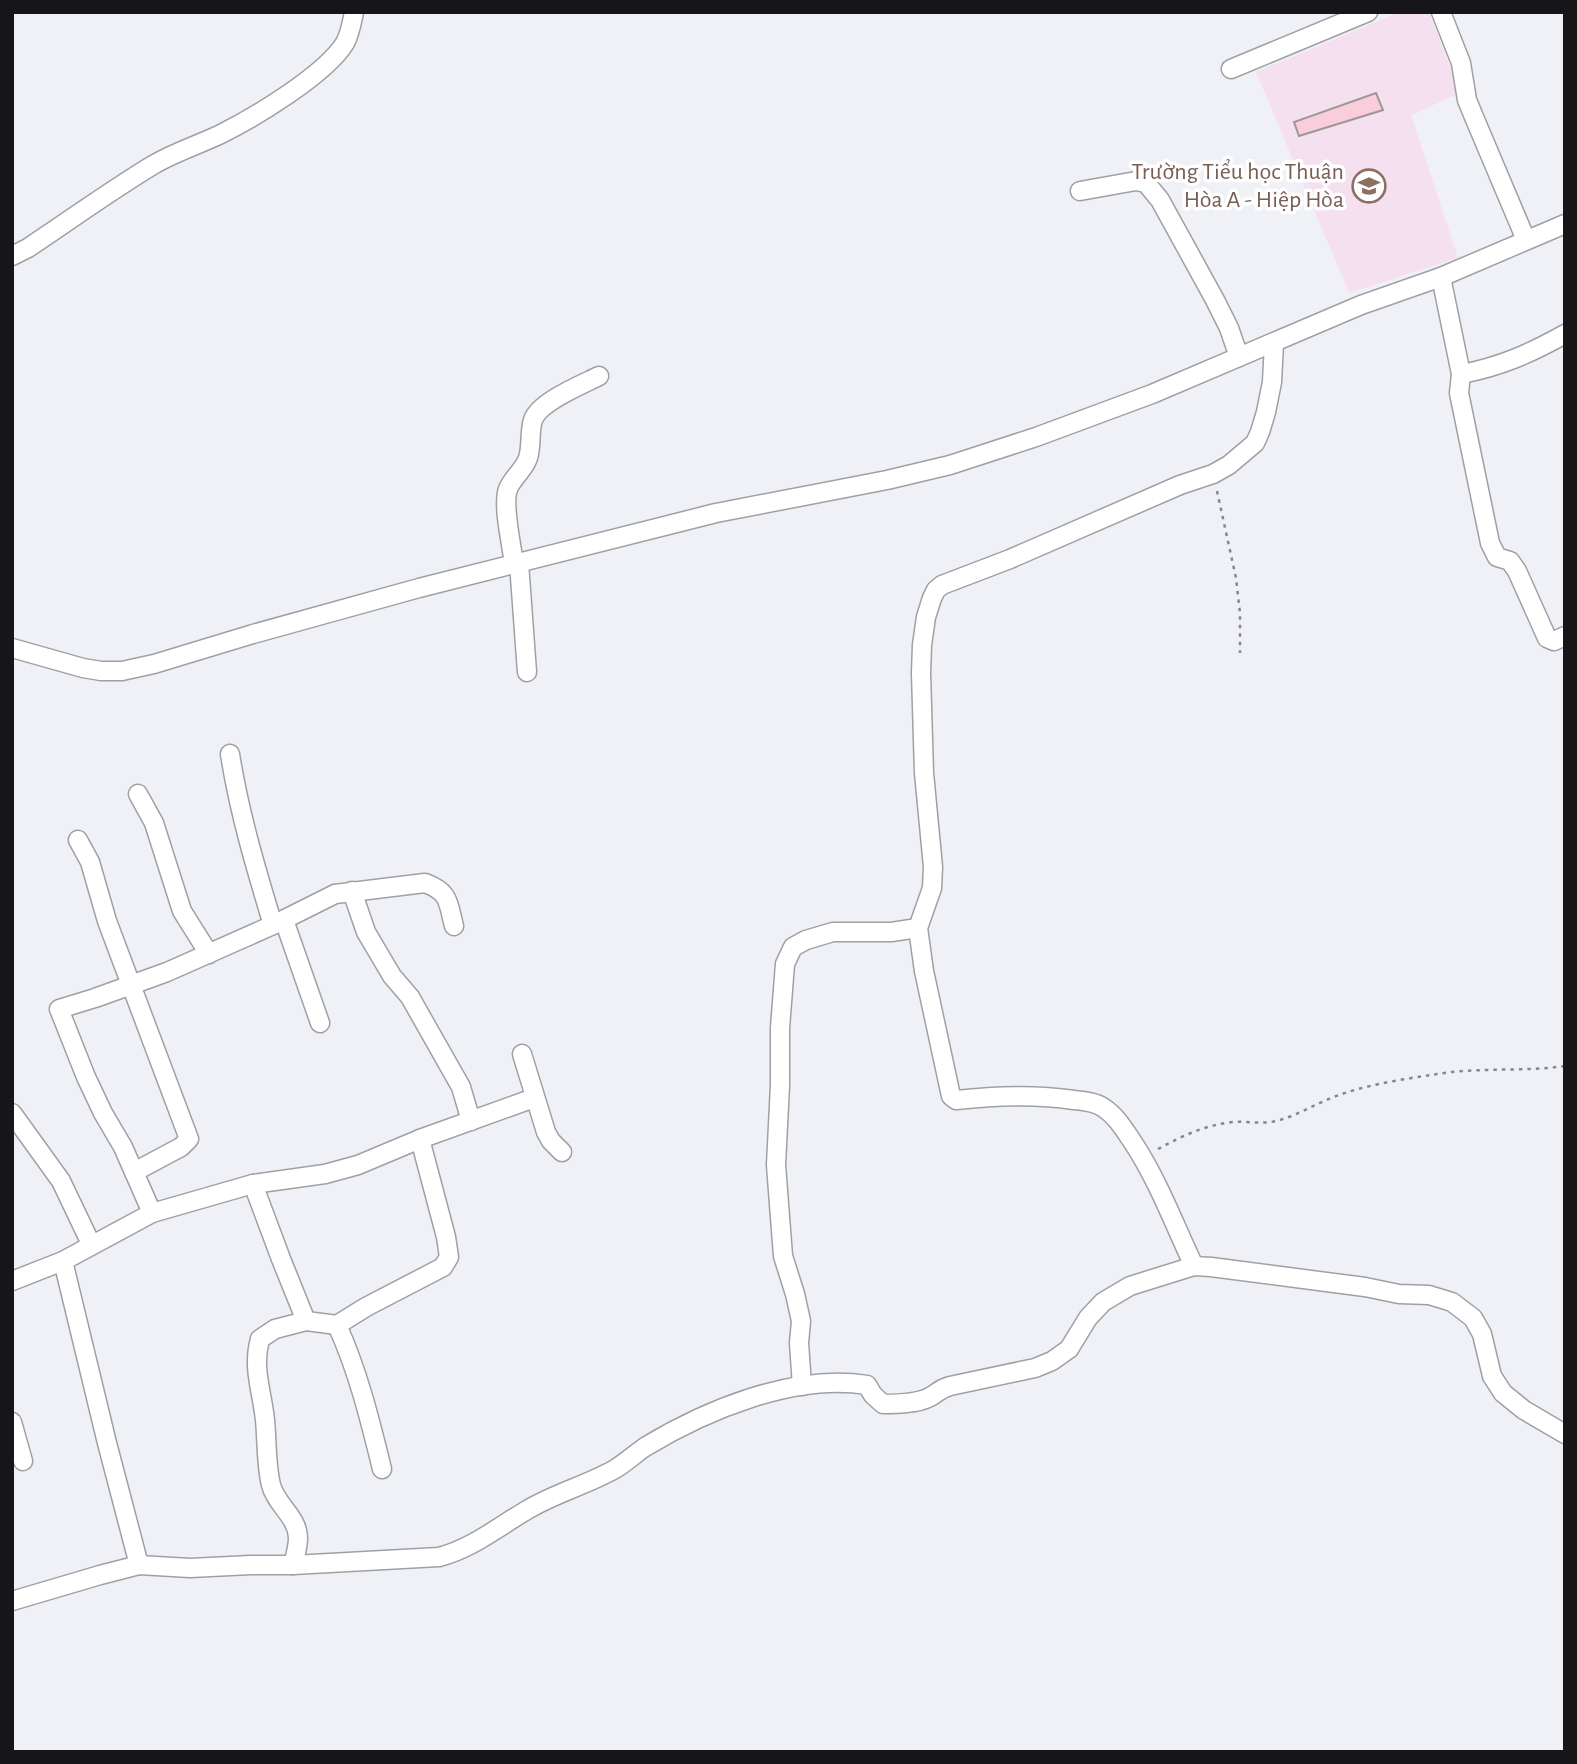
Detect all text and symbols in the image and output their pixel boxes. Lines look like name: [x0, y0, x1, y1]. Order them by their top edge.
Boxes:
place label: Trường Tiểu học Thuận Hòa A - Hiệp Hòa: [1132, 159, 1344, 212]
school or university icon: Trường Tiểu học Thuận Hòa A - Hiệp Hòa: [1350, 167, 1388, 205]

